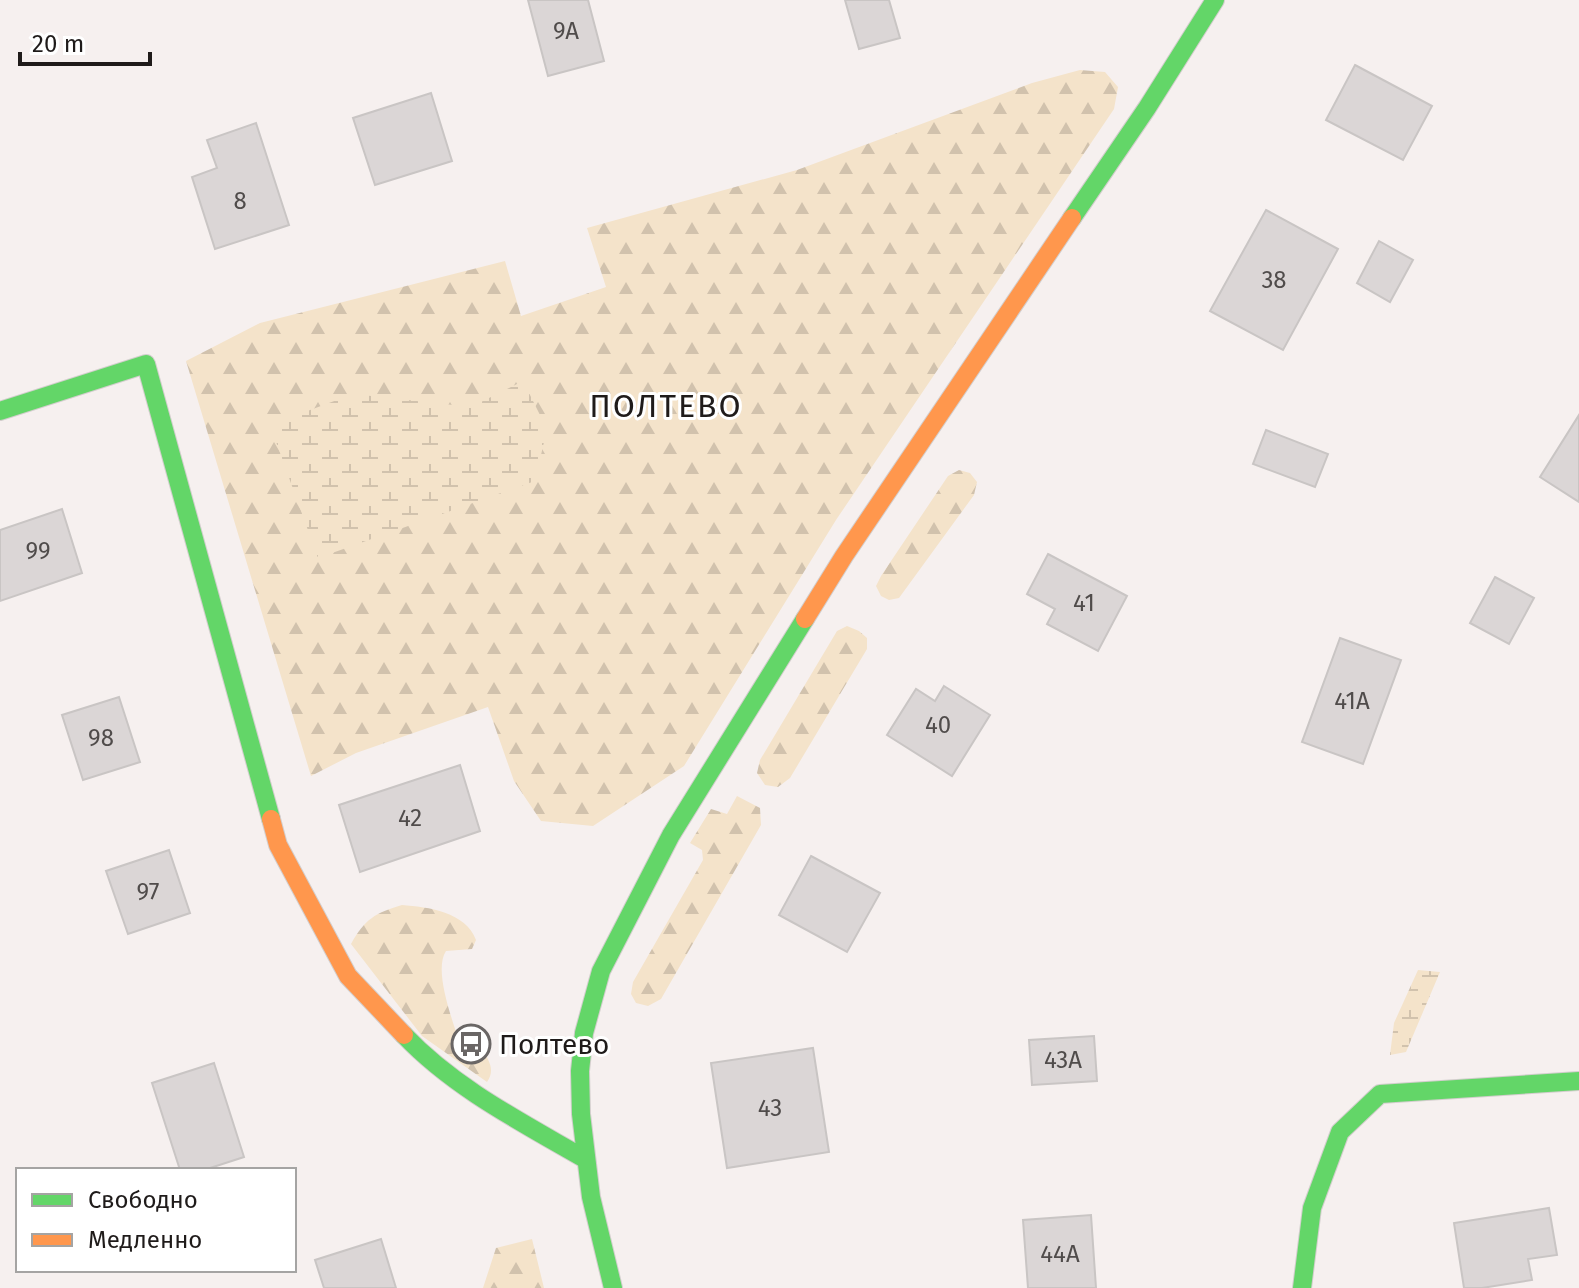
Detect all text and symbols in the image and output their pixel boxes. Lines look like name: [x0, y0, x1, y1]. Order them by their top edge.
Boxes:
scale bar: [20, 16, 150, 66]
house number: 9А: [553, 17, 579, 45]
text: 20 m: [32, 30, 84, 58]
house number: 8: [233, 187, 247, 215]
house number: 38: [1261, 266, 1287, 294]
district label: ПОЛТЕВО: [589, 387, 743, 425]
house number: 99: [25, 537, 51, 565]
house number: 41: [1073, 589, 1095, 617]
house number: 41А: [1334, 687, 1370, 715]
house number: 40: [925, 711, 951, 739]
house number: 98: [88, 724, 114, 752]
house number: 42: [398, 804, 422, 832]
house number: 97: [137, 878, 159, 906]
bus stop icon: Полтево: [450, 1023, 492, 1065]
place label: Полтево: [499, 1028, 609, 1061]
house number: 43А: [1044, 1046, 1082, 1074]
house number: 43: [758, 1094, 782, 1122]
legend: [16, 1168, 296, 1272]
text: Свободно: [88, 1186, 198, 1214]
text: Медленно: [88, 1226, 202, 1254]
house number: 44А: [1040, 1240, 1080, 1268]

